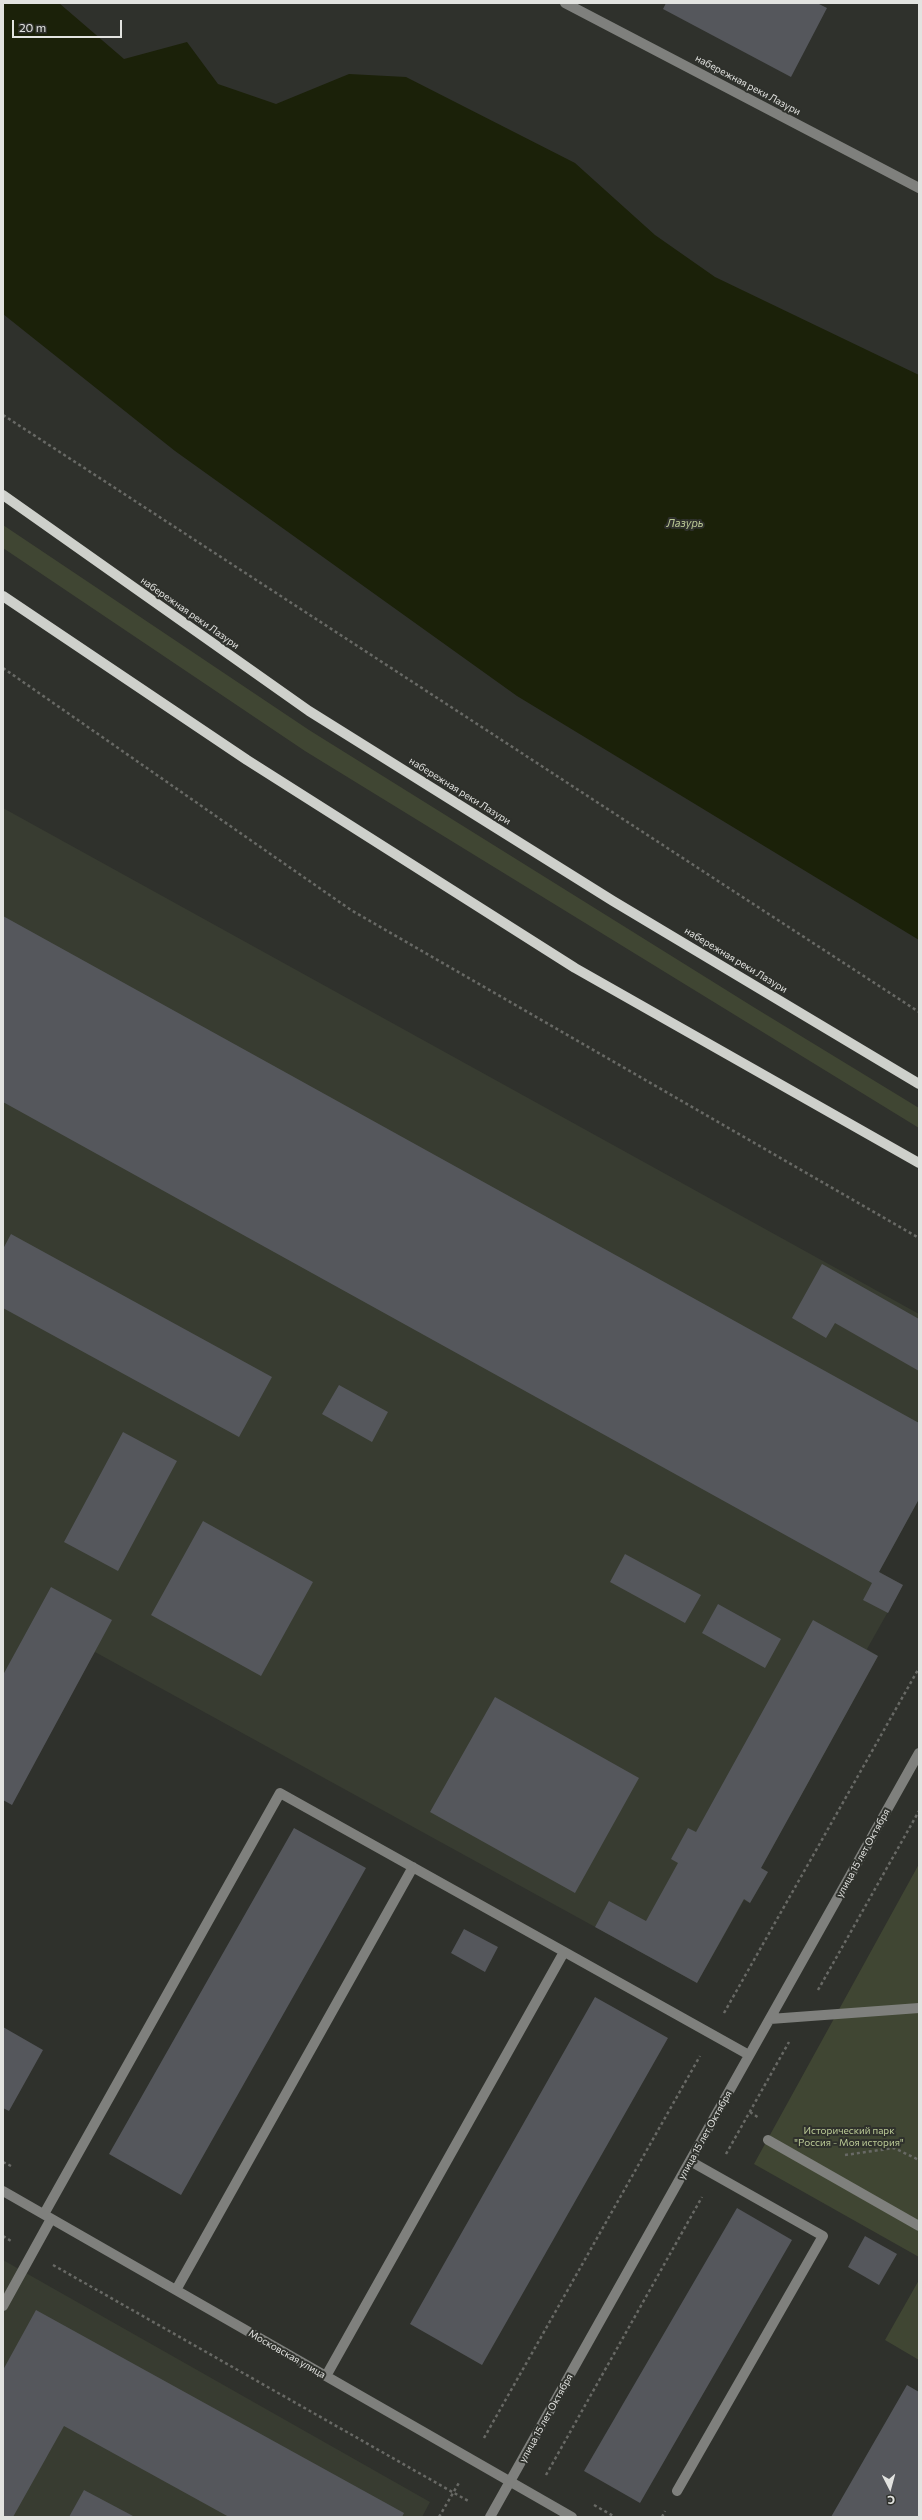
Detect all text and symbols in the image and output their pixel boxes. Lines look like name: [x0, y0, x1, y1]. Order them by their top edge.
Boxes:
scale bar: [14, 12, 124, 38]
text: 20 m: [19, 20, 46, 34]
street label: набережная реки Лазури: [693, 52, 803, 118]
water label: Лазурь: [666, 516, 704, 530]
street label: набережная реки Лазури: [138, 574, 242, 652]
street label: набережная реки Лазури: [407, 755, 513, 827]
street label: набережная реки Лазури: [682, 925, 790, 995]
street label: улица 15 лет Октября: [834, 1807, 892, 1899]
street label: улица 15 лет Октября: [676, 2089, 734, 2181]
park label: Исторический парк "Россия - Моя история": [794, 2125, 904, 2148]
street label: Московская улица: [246, 2327, 328, 2381]
street label: улица 15 лет Октября: [517, 2372, 575, 2464]
north arrow: [870, 2468, 910, 2508]
text: С: [887, 2494, 896, 2507]

